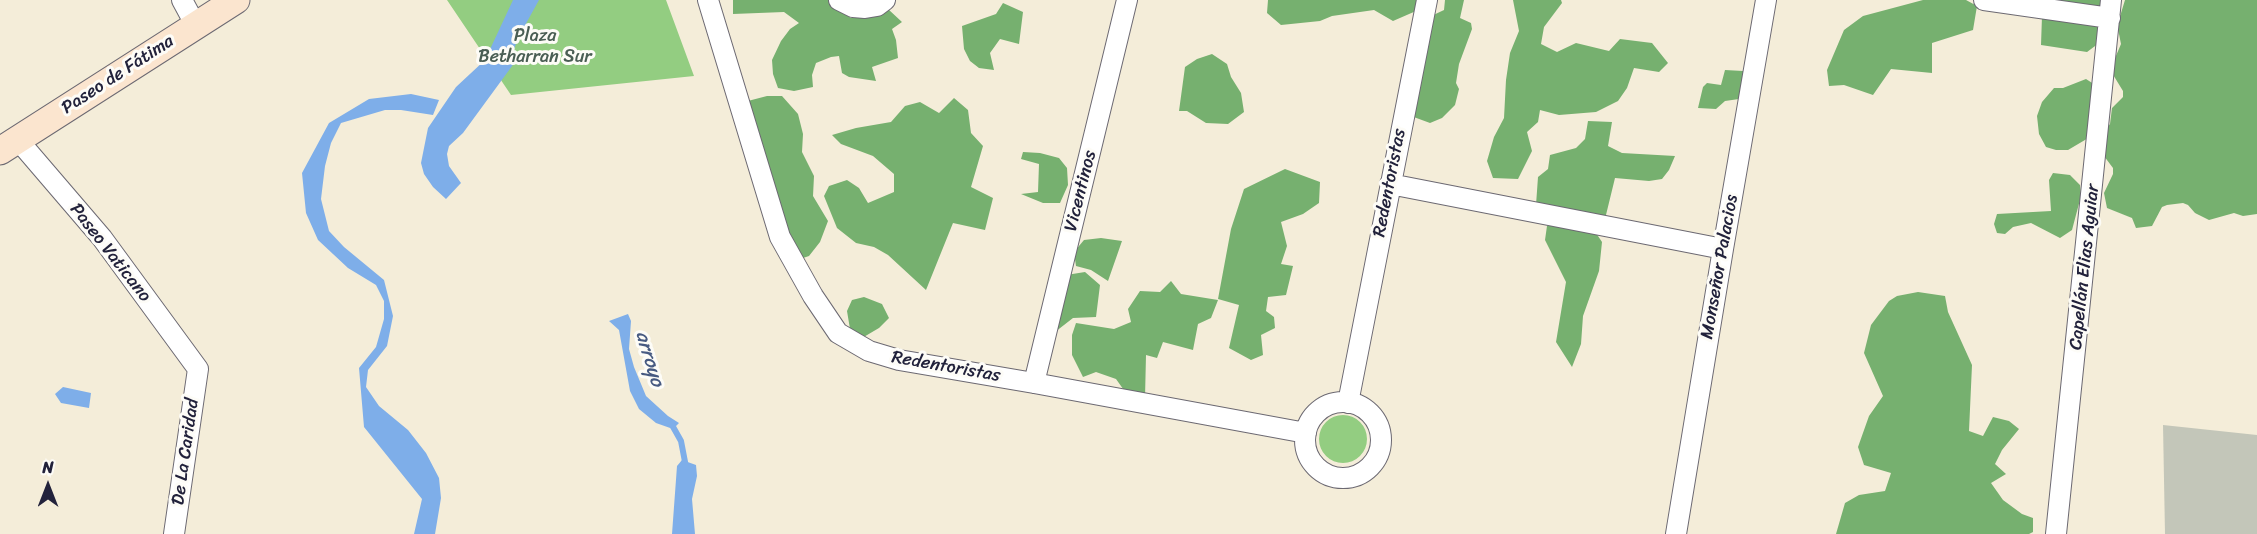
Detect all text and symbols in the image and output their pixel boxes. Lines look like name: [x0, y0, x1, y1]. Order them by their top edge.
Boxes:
park label: Plaza Betharran Sur: [478, 25, 592, 68]
street label: Paseo de Fátima: [58, 31, 178, 119]
street label: Redentoristas: [1369, 127, 1411, 239]
street label: Vicentinos: [1060, 148, 1102, 234]
street label: Capellán Elias Aguiar: [2066, 183, 2104, 351]
street label: Monseñor Palacios: [1697, 193, 1743, 341]
street label: Paseo Vaticano: [65, 199, 155, 307]
water label: arroyo: [629, 328, 669, 390]
street label: Redentoristas: [890, 347, 1002, 387]
street label: De La Caridad: [168, 397, 204, 507]
text: N: [42, 453, 54, 482]
north arrow: [18, 456, 78, 516]

